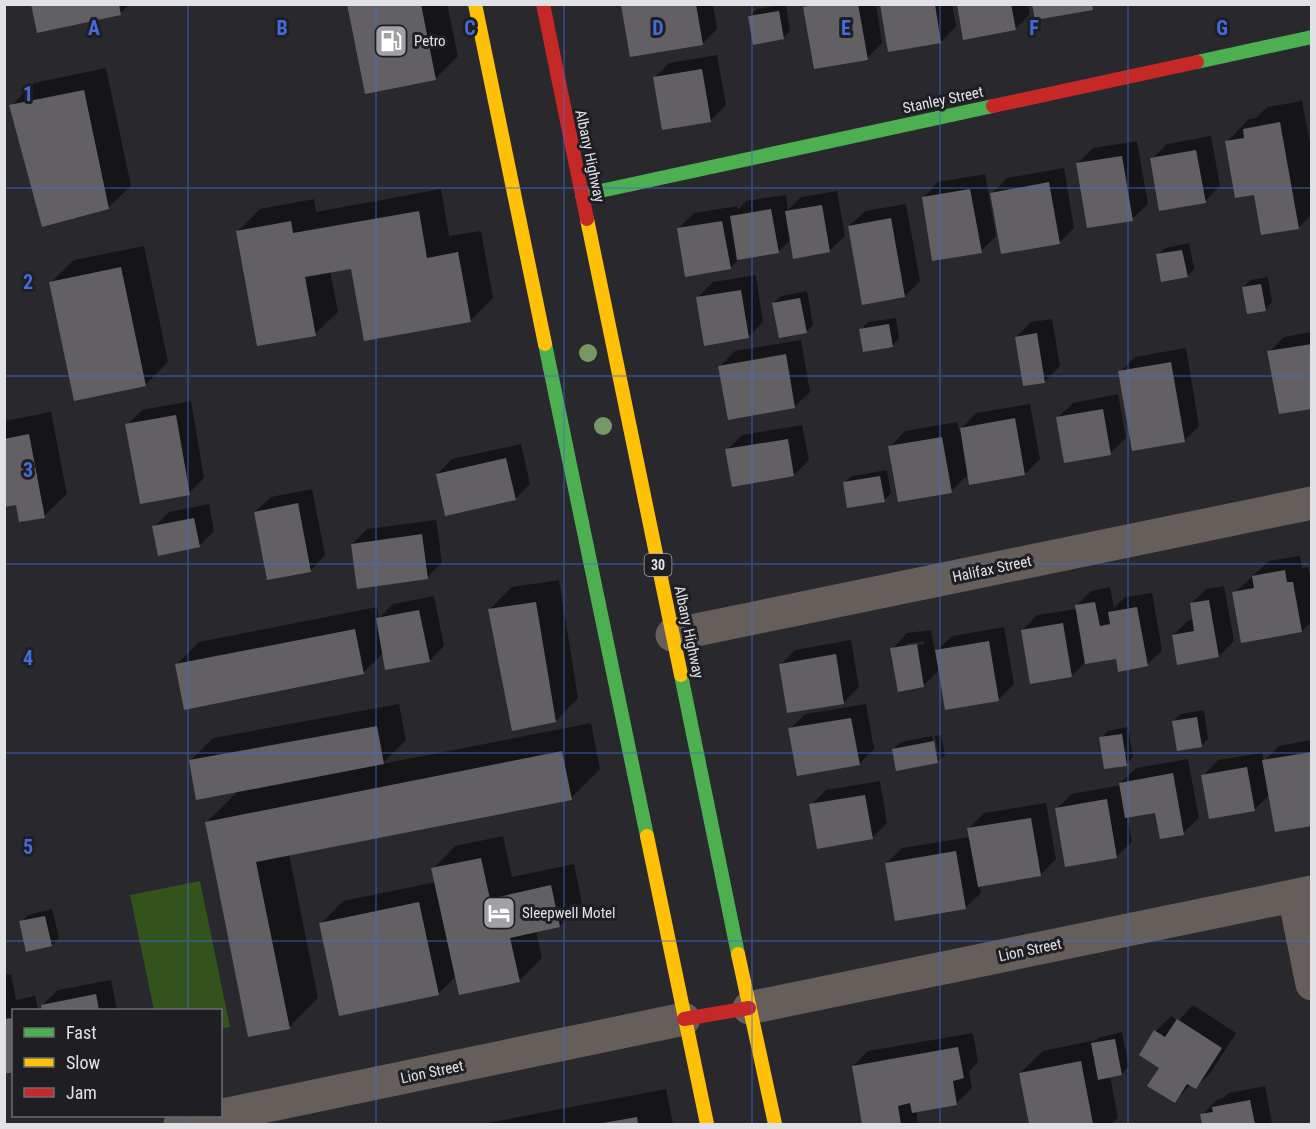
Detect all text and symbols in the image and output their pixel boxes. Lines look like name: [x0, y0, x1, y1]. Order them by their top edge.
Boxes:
text: A: [88, 16, 100, 40]
text: B: [276, 16, 288, 40]
text: C: [464, 16, 476, 40]
text: D: [652, 16, 664, 40]
text: E: [841, 16, 851, 40]
text: F: [1029, 16, 1039, 40]
text: G: [1216, 16, 1228, 40]
fuel station icon: Petro: [373, 23, 409, 59]
place label: Petro: [414, 32, 446, 50]
text: 1: [23, 82, 33, 106]
street label: Stanley Street: [901, 83, 985, 117]
street label: Albany Highway: [571, 108, 609, 204]
text: 2: [23, 270, 33, 294]
text: 3: [23, 458, 33, 482]
street label: Halifax Street: [951, 552, 1033, 586]
road number: 30: [644, 554, 672, 576]
street label: Albany Highway: [670, 584, 708, 680]
text: 4: [23, 646, 33, 670]
text: 5: [23, 835, 33, 859]
hotel icon: Sleepwell Motel: [481, 895, 517, 931]
place label: Sleepwell Motel: [522, 904, 616, 922]
street label: Lion Street: [997, 935, 1063, 965]
legend: [12, 1009, 222, 1117]
text: Fast: [66, 1022, 97, 1043]
text: Slow: [66, 1052, 101, 1073]
street label: Lion Street: [399, 1057, 465, 1087]
text: Jam: [66, 1082, 97, 1103]

